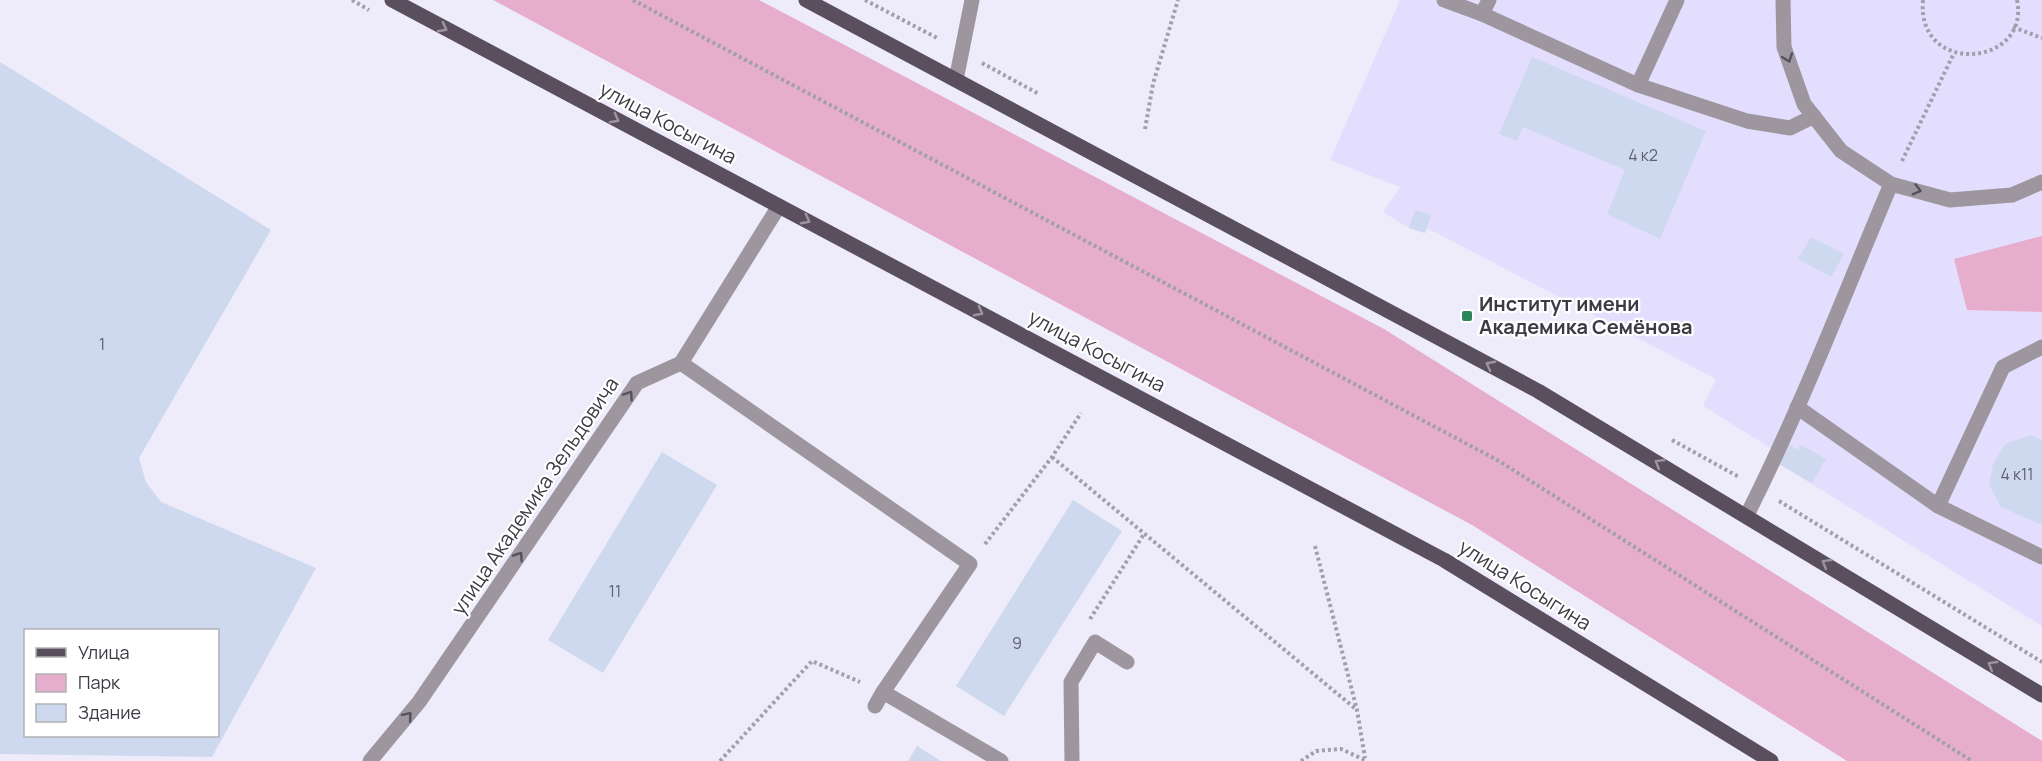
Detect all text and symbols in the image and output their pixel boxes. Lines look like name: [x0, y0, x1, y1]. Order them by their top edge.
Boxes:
one-way arrow: [437, 21, 447, 32]
one-way arrow: [1780, 52, 1793, 63]
street label: улица Косыгина: [595, 75, 741, 170]
one-way arrow: [609, 112, 620, 123]
house number: 4 к2: [1628, 144, 1658, 166]
one-way arrow: [1912, 183, 1922, 196]
one-way arrow: [800, 213, 810, 224]
place label: Институт имени Академика Семёнова: [1479, 290, 1693, 340]
street label: улица Косыгина: [1024, 303, 1170, 398]
one-way arrow: [972, 304, 983, 316]
marker: Институт имени Академика Семёнова: [1460, 309, 1474, 323]
house number: 1: [99, 333, 105, 355]
one-way arrow: [1485, 361, 1496, 372]
street label: улица Академика Зельдовича: [445, 371, 624, 620]
one-way arrow: [622, 391, 633, 402]
one-way arrow: [1654, 458, 1665, 470]
house number: 4 к11: [2000, 463, 2034, 485]
street label: улица Косыгина: [1454, 533, 1597, 636]
one-way arrow: [512, 552, 523, 563]
one-way arrow: [1821, 560, 1832, 571]
house number: 11: [609, 580, 621, 602]
legend: [24, 629, 219, 737]
house number: 9: [1012, 632, 1022, 654]
text: Улица: [78, 640, 130, 664]
one-way arrow: [1988, 660, 1998, 672]
text: Парк: [78, 670, 121, 694]
text: Здание: [78, 700, 141, 724]
one-way arrow: [400, 712, 411, 723]

